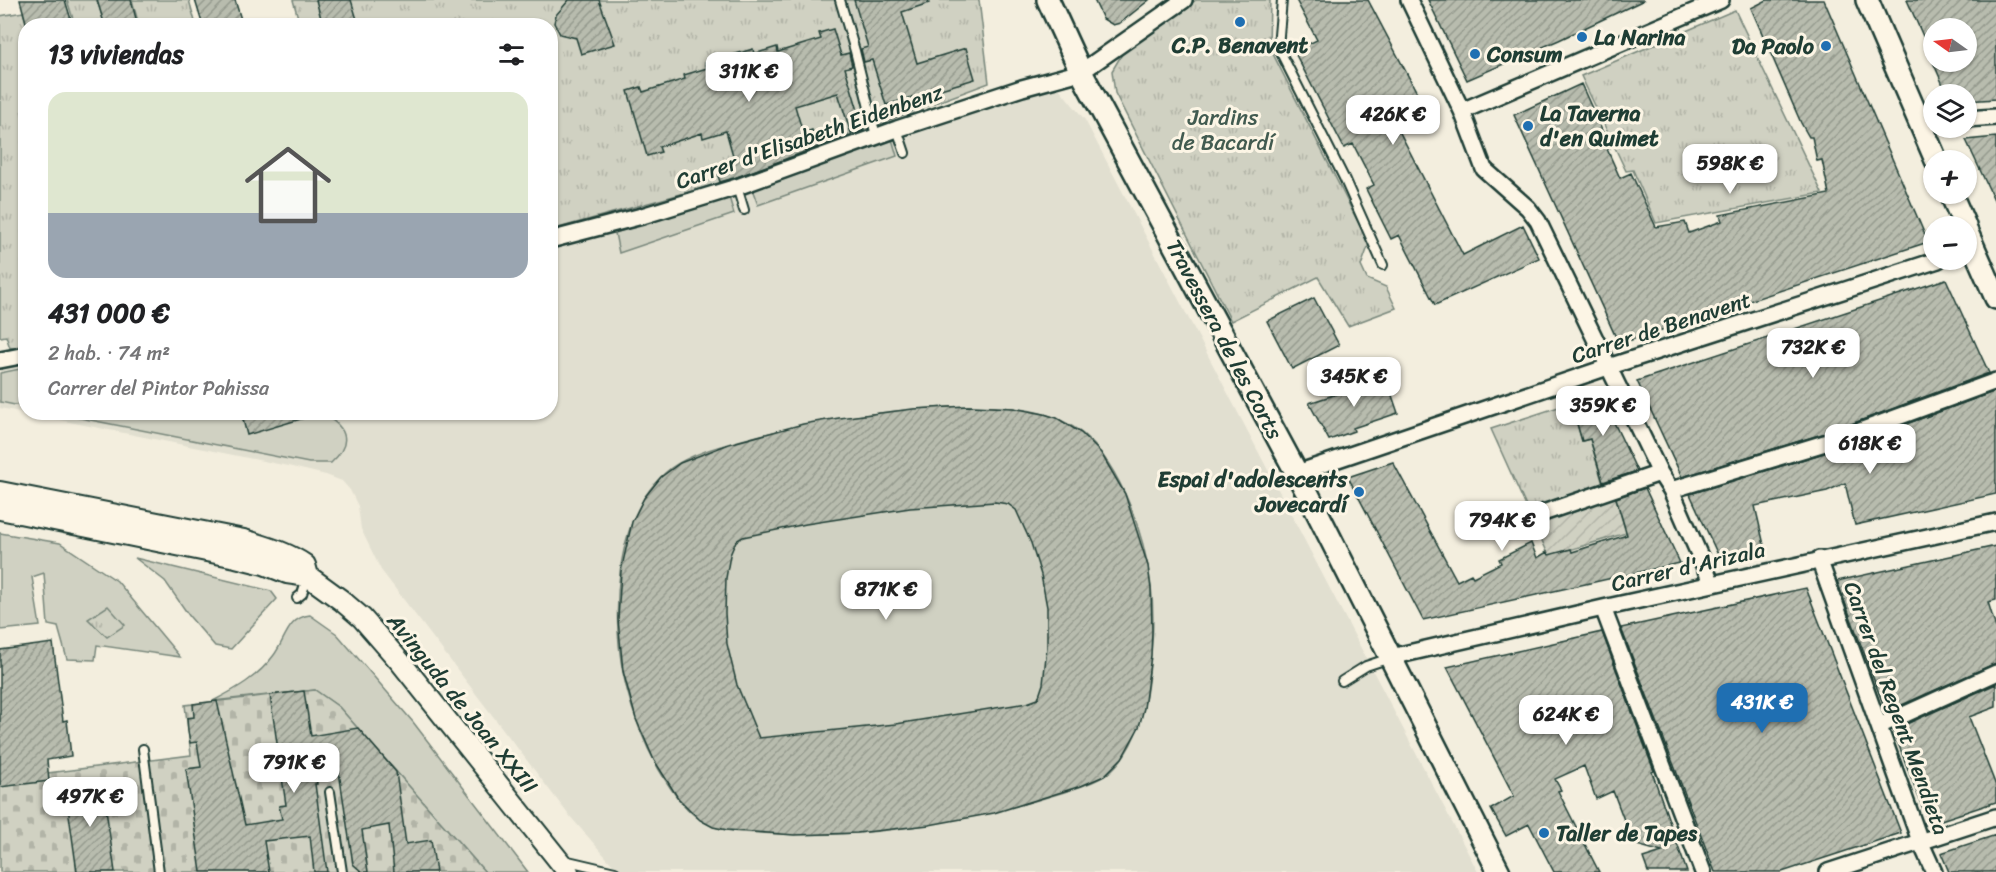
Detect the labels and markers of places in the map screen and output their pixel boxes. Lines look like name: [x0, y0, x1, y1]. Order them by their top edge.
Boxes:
marker: C.P. Benavent: [1233, 15, 1247, 29]
place label: La Narina: [1594, 18, 1685, 57]
place label: C.P. Benavent: [1171, 26, 1309, 65]
place label: Da Paolo: [1732, 27, 1815, 66]
marker: La Narina: [1575, 30, 1589, 44]
place label: Consum: [1486, 35, 1563, 74]
marker: Da Paolo: [1819, 39, 1833, 53]
marker: Consum: [1468, 47, 1482, 61]
pin: 311K €: [700, 52, 798, 103]
place label: La Taverna d'en Quimet: [1540, 94, 1659, 158]
pin: 426K €: [1344, 95, 1442, 146]
marker: La Taverna d'en Quimet: [1521, 119, 1535, 133]
pin: 598K €: [1681, 144, 1779, 195]
pin: 732K €: [1764, 328, 1862, 379]
pin: 345K €: [1305, 357, 1403, 408]
pin: 359K €: [1554, 386, 1652, 437]
pin: 618K €: [1821, 424, 1919, 475]
place label: Espai d'adolescents Jovecardí: [1158, 460, 1350, 524]
marker: Espai d'adolescents Jovecardí: [1352, 485, 1366, 499]
pin: 794K €: [1453, 501, 1551, 552]
pin: 871K €: [837, 570, 935, 621]
pin: 431K €: [1713, 683, 1811, 734]
pin: 624K €: [1517, 695, 1615, 746]
pin: 791K €: [245, 743, 343, 794]
pin: 497K €: [41, 777, 139, 828]
place label: Taller de Tapes: [1556, 814, 1698, 853]
marker: Taller de Tapes: [1537, 826, 1551, 840]

